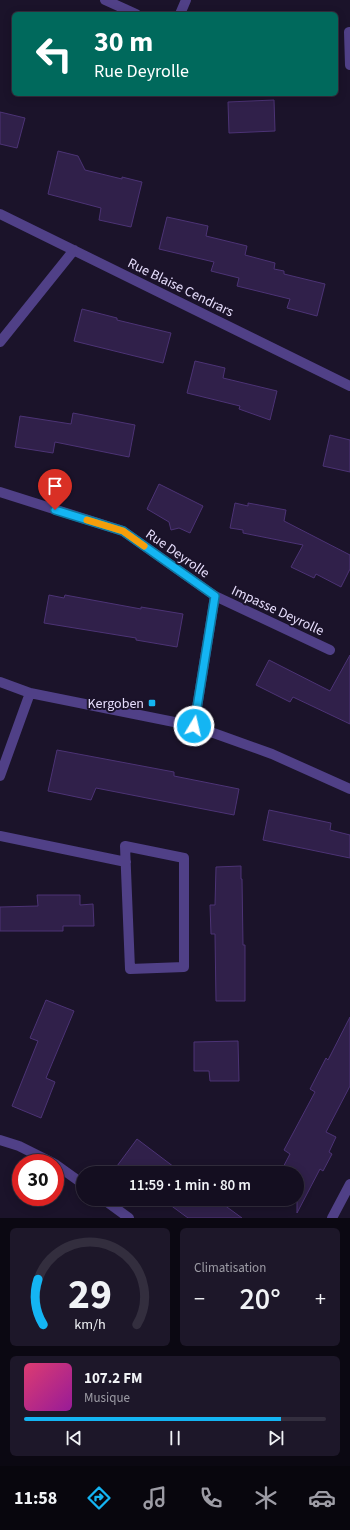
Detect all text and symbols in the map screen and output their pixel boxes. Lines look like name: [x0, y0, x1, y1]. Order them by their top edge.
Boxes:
text: 30 m: [94, 22, 153, 62]
icon: left: [28, 28, 80, 80]
text: Rue Deyrolle: [94, 59, 189, 84]
street label: Rue Blaise Cendrars: [124, 254, 237, 322]
pin: [38, 469, 72, 510]
icon: arrive: [44, 475, 66, 497]
street label: Rue Deyrolle: [141, 524, 213, 583]
street label: Impasse Deyrolle: [228, 581, 327, 641]
place label: Kergoben: [88, 694, 144, 714]
marker: Kergoben: [147, 698, 157, 708]
position arrow: [173, 705, 215, 747]
speed limit sign: 30: [12, 1154, 64, 1206]
text: 11:59 · 1 min · 80 m: [129, 1175, 251, 1196]
text: Climatisation: [194, 1259, 266, 1277]
text: 29: [68, 1265, 112, 1325]
text: 20°: [239, 1278, 281, 1321]
text: −: [194, 1283, 205, 1315]
text: +: [315, 1283, 326, 1315]
text: km/h: [74, 1314, 106, 1335]
text: 107.2 FM: [84, 1368, 142, 1389]
text: Musique: [84, 1389, 130, 1407]
icon: previous: [63, 1427, 85, 1449]
icon: pause: [164, 1427, 186, 1449]
icon: next: [265, 1427, 287, 1449]
icon: directions: [85, 1484, 113, 1512]
icon: music: [141, 1484, 169, 1512]
icon: phone: [197, 1484, 225, 1512]
icon: climate: [252, 1484, 280, 1512]
icon: car: [308, 1484, 336, 1512]
text: 11:58: [14, 1486, 57, 1511]

